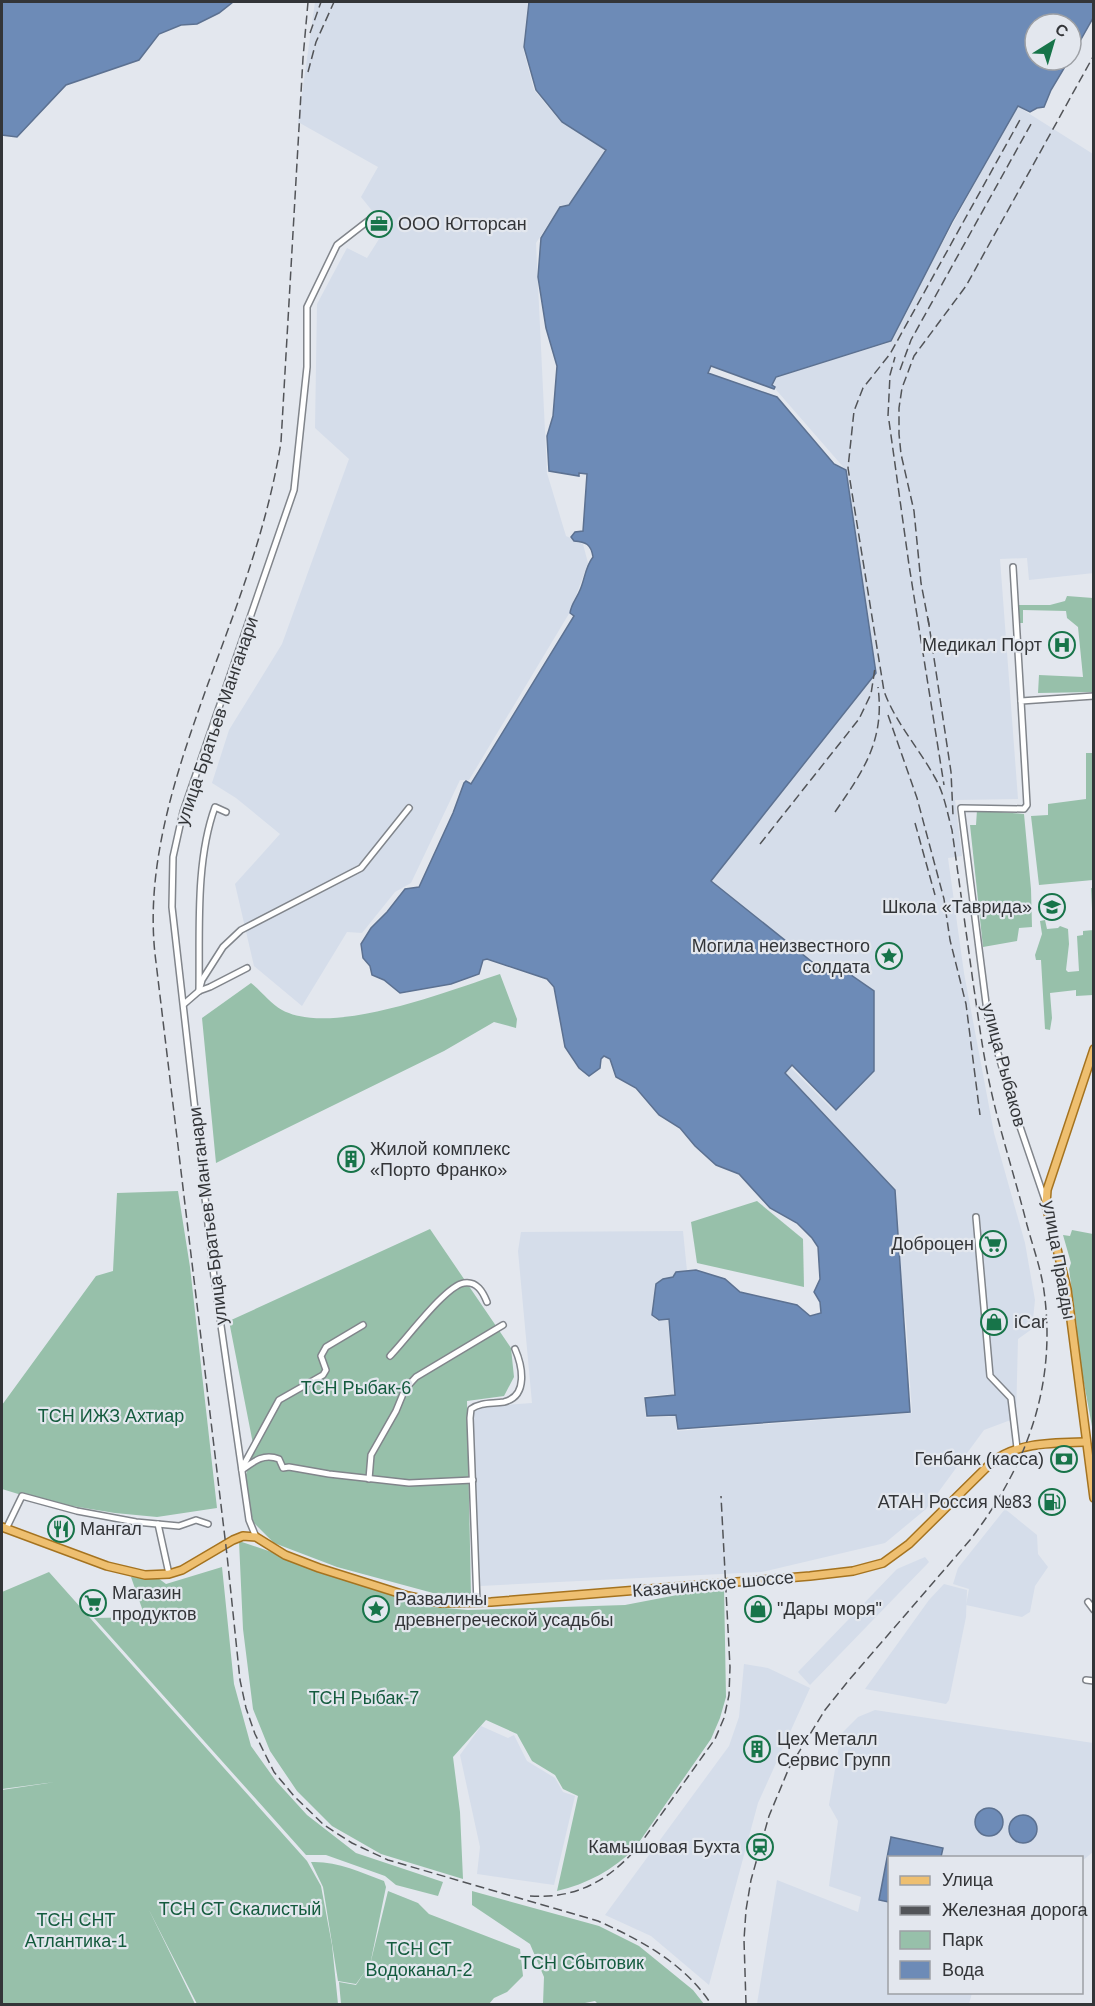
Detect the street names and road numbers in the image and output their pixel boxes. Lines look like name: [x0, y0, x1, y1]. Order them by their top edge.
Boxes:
street label: улица Братьев Манганари: [172, 614, 262, 828]
street label: улица Рыбаков: [978, 1001, 1030, 1129]
street label: улица Братьев Манганари: [185, 1106, 231, 1326]
street label: улица Правды: [1039, 1199, 1079, 1321]
street label: Казачинское шоссе: [631, 1567, 795, 1601]

